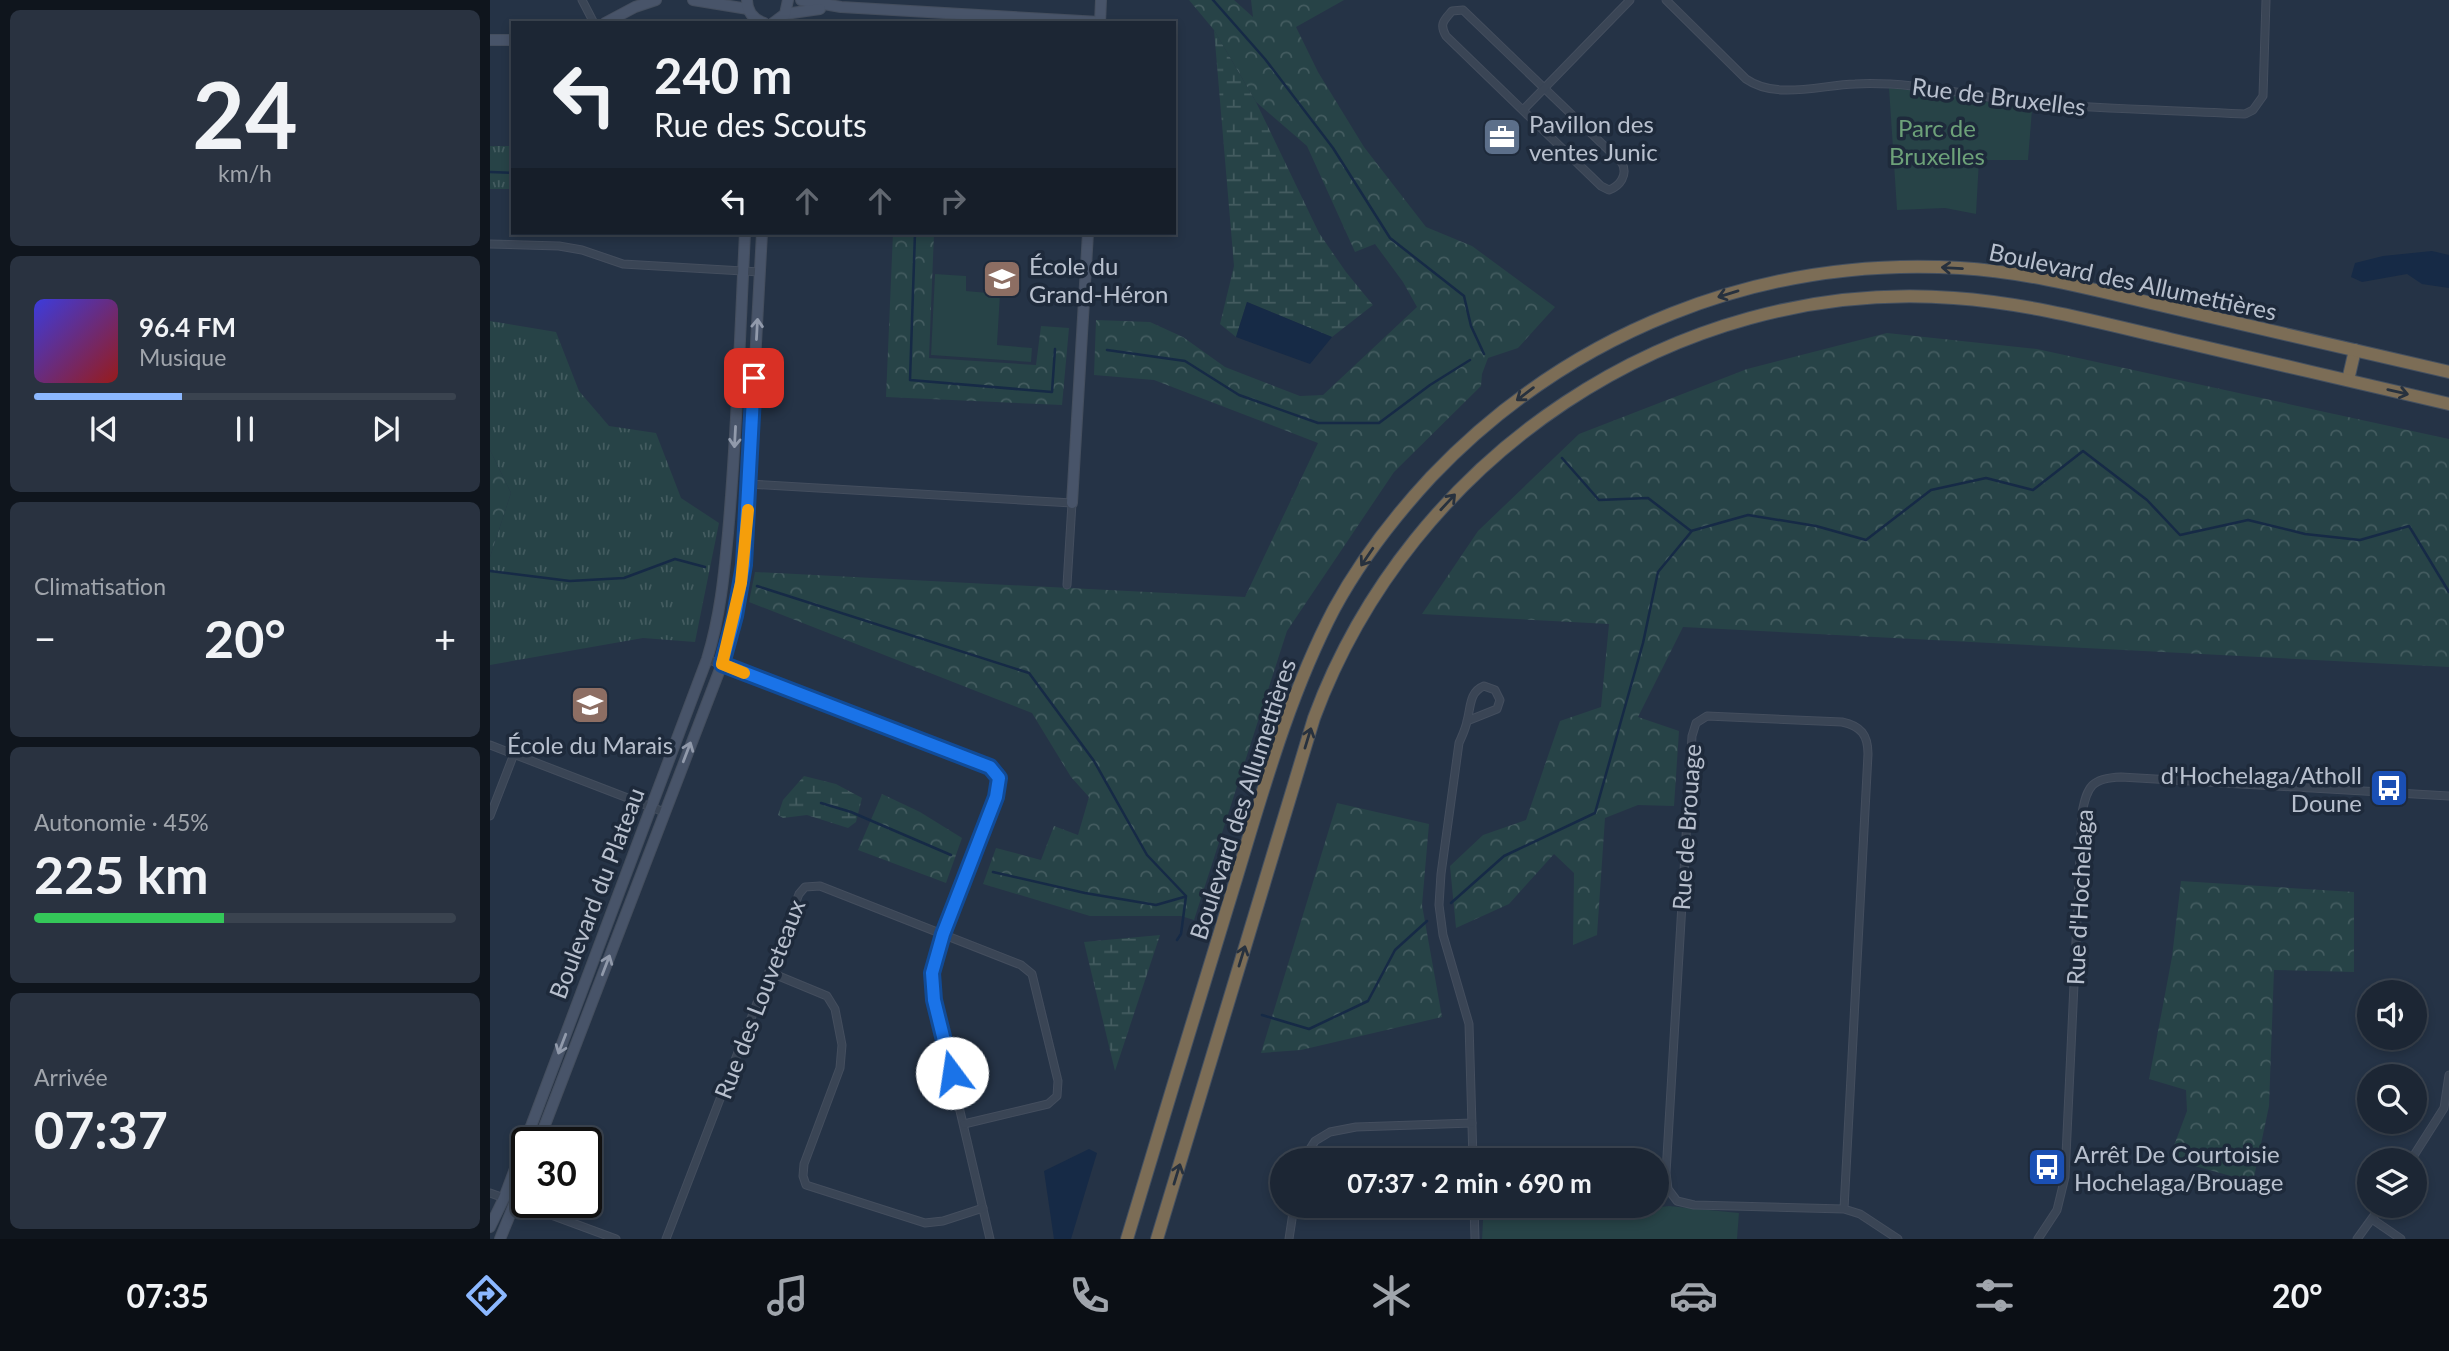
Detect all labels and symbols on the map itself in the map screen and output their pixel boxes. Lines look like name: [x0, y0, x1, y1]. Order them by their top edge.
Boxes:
street label: Rue de Bruxelles: [1910, 71, 2088, 121]
place label: Pavillon des ventes Junic: [1529, 109, 1658, 166]
park label: Parc de Bruxelles: [1889, 113, 1985, 170]
office icon: Pavillon des ventes Junic: [1481, 116, 1523, 158]
street label: Boulevard des Allumettières: [1986, 236, 2280, 326]
place label: École du Grand-Héron: [1029, 251, 1168, 308]
school or university icon: École du Grand-Héron: [981, 258, 1023, 300]
one-way arrow: [1941, 261, 1964, 274]
one-way arrow: [1717, 289, 1739, 302]
one-way arrow: [751, 318, 764, 341]
pin: [724, 348, 784, 408]
one-way arrow: [2386, 386, 2409, 399]
one-way arrow: [1516, 387, 1534, 402]
one-way arrow: [729, 425, 742, 448]
one-way arrow: [1439, 494, 1456, 512]
one-way arrow: [1360, 547, 1374, 566]
street label: Boulevard des Allumettières: [1183, 655, 1301, 943]
school or university icon: École du Marais: [569, 684, 611, 726]
one-way arrow: [1302, 727, 1315, 749]
place label: École du Marais: [507, 730, 673, 759]
one-way arrow: [682, 742, 695, 764]
street label: Rue de Brouage: [1666, 743, 1706, 911]
place label: d'Hochelaga/Atholl Doune: [2161, 760, 2362, 817]
bus stop icon: d'Hochelaga/Atholl Doune: [2368, 767, 2410, 809]
street label: Boulevard du Plateau: [542, 783, 650, 1003]
street label: Rue d'Hochelaga: [2060, 808, 2098, 986]
street label: Rue des Louveteaux: [708, 895, 810, 1103]
one-way arrow: [1237, 945, 1250, 967]
one-way arrow: [600, 954, 613, 976]
one-way arrow: [555, 1032, 567, 1054]
position arrow: [915, 1036, 989, 1110]
speed limit sign: 30: [511, 1127, 602, 1218]
place label: Arrêt De Courtoisie Hochelaga/Brouage: [2074, 1139, 2283, 1196]
bus stop icon: Arrêt De Courtoisie Hochelaga/Brouage: [2026, 1146, 2068, 1188]
one-way arrow: [1171, 1163, 1184, 1185]

